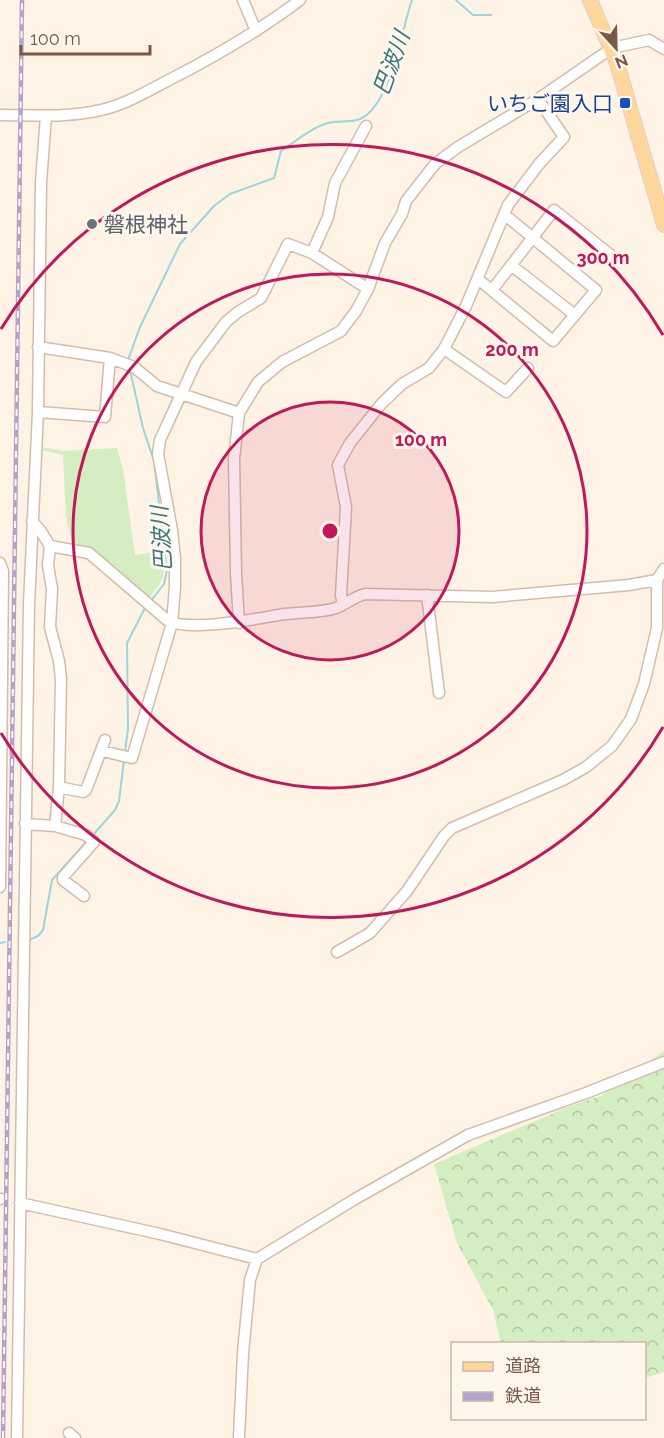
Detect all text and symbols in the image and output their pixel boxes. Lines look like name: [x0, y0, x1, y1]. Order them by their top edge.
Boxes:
scale bar: [21, 18, 150, 56]
north arrow: [586, 18, 646, 78]
water label: 巴波川: [367, 26, 415, 98]
text: 100 m: [30, 28, 81, 49]
text: N: [612, 50, 631, 73]
place label: いちご園入口: [487, 91, 613, 116]
marker: いちご園入口: [618, 96, 632, 110]
place label: 磐根神社: [104, 212, 188, 237]
marker: 磐根神社: [85, 217, 99, 231]
text: 300 m: [576, 247, 630, 268]
text: 200 m: [485, 339, 539, 360]
text: 100 m: [395, 429, 447, 450]
water label: 巴波川: [146, 503, 176, 573]
centre of rings: [320, 521, 340, 541]
legend: [451, 1342, 646, 1420]
text: 道路: [505, 1355, 541, 1376]
text: 鉄道: [505, 1385, 541, 1406]

